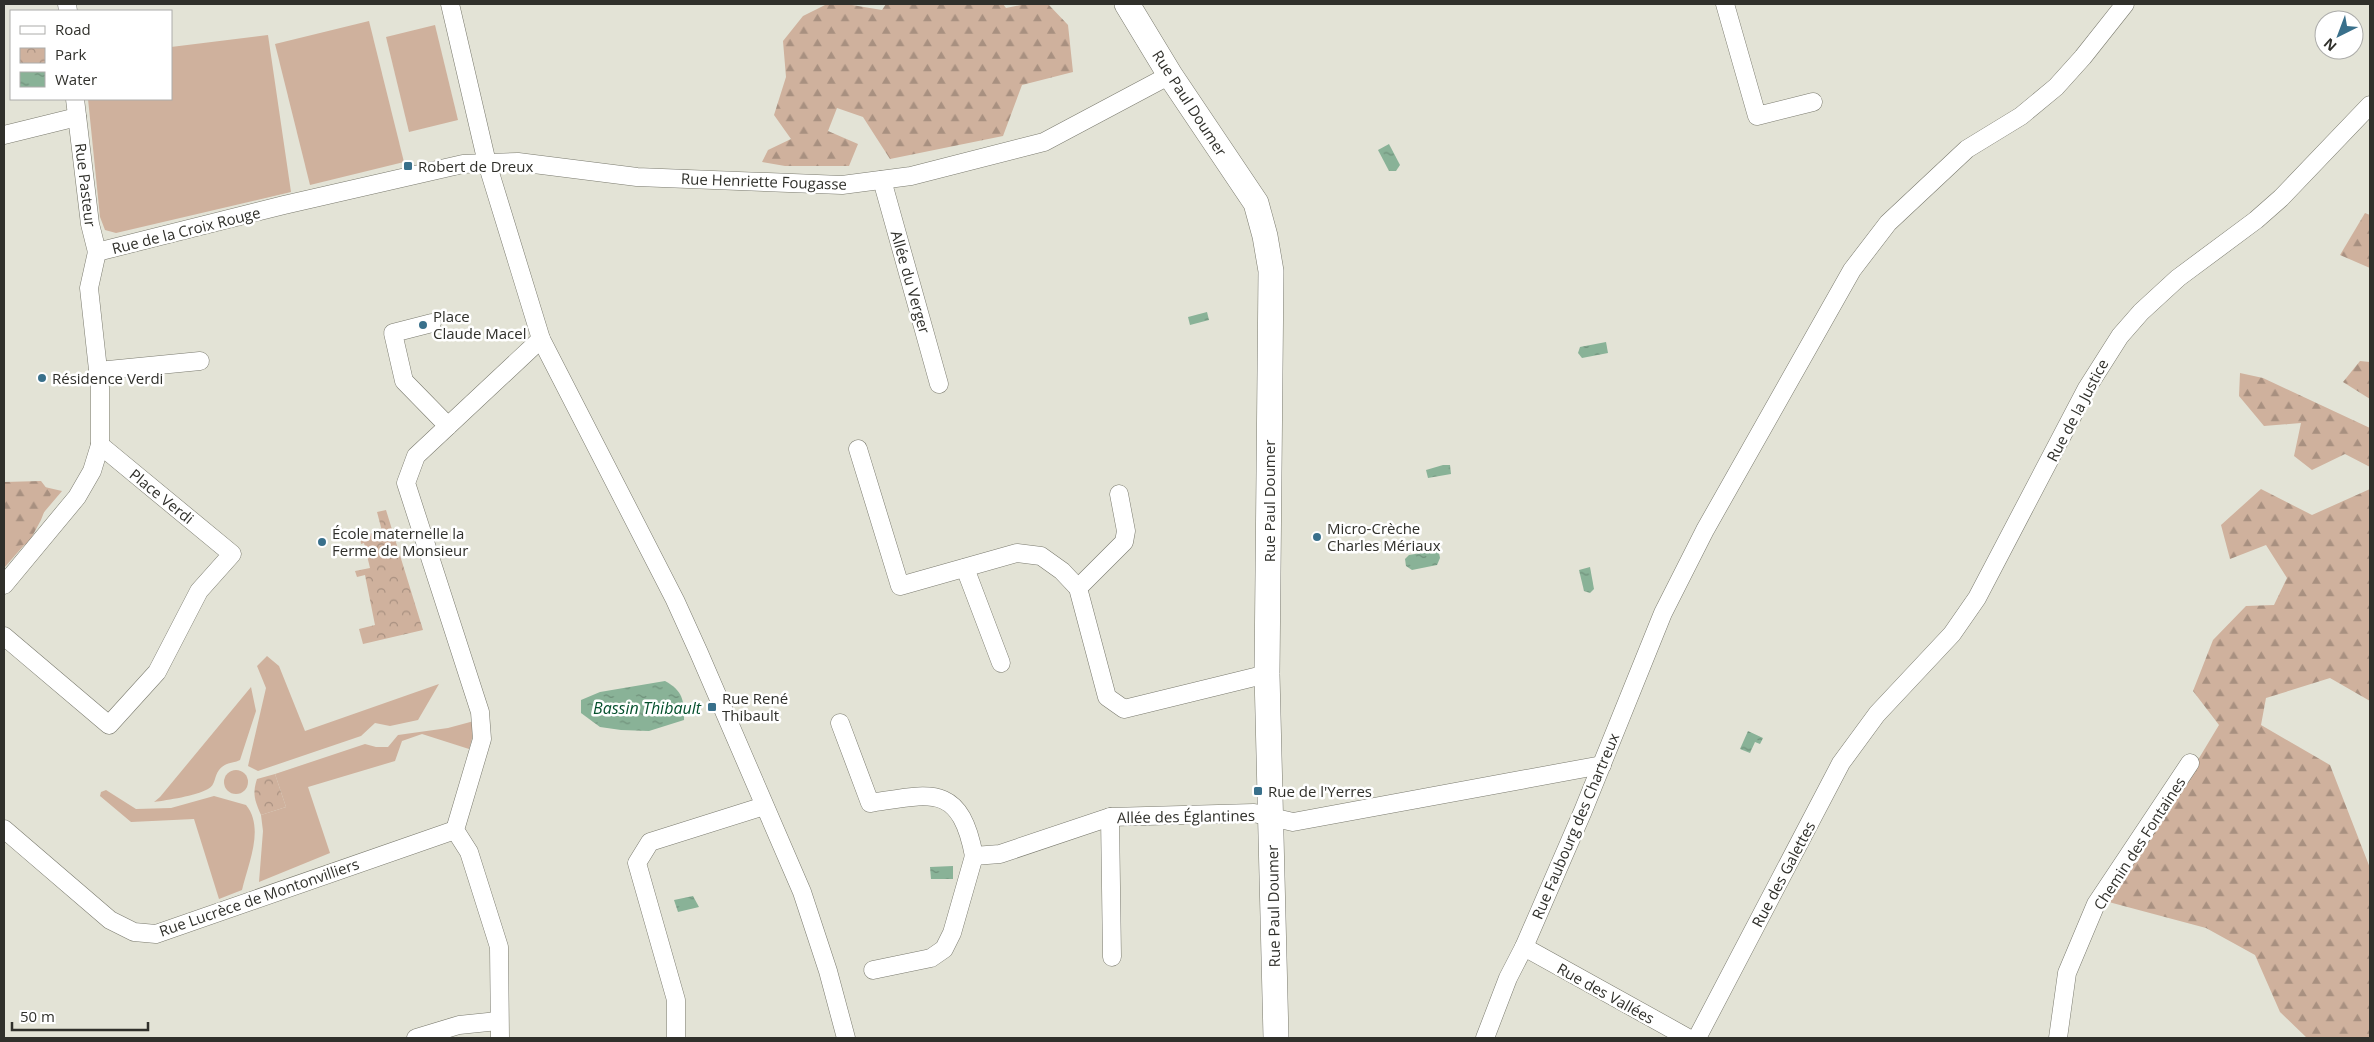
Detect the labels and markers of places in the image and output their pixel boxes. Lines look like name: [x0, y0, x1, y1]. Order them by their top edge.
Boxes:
place label: Robert de Dreux: [418, 156, 533, 176]
marker: Robert de Dreux: [402, 160, 414, 172]
place label: Place Claude Macel: [433, 306, 527, 343]
marker: Place Claude Macel: [417, 319, 429, 331]
place label: Résidence Verdi: [52, 368, 163, 388]
marker: Résidence Verdi: [36, 372, 48, 384]
place label: Micro-Crèche Charles Mériaux: [1327, 518, 1441, 555]
place label: École maternelle la Ferme de Monsieur: [332, 523, 468, 560]
marker: Micro-Crèche Charles Mériaux: [1311, 531, 1323, 543]
marker: École maternelle la Ferme de Monsieur: [316, 536, 328, 548]
place label: Rue René Thibault: [722, 688, 788, 725]
marker: Rue René Thibault: [706, 701, 718, 713]
place label: Rue de l'Yerres: [1268, 781, 1372, 801]
marker: Rue de l'Yerres: [1252, 785, 1264, 797]

